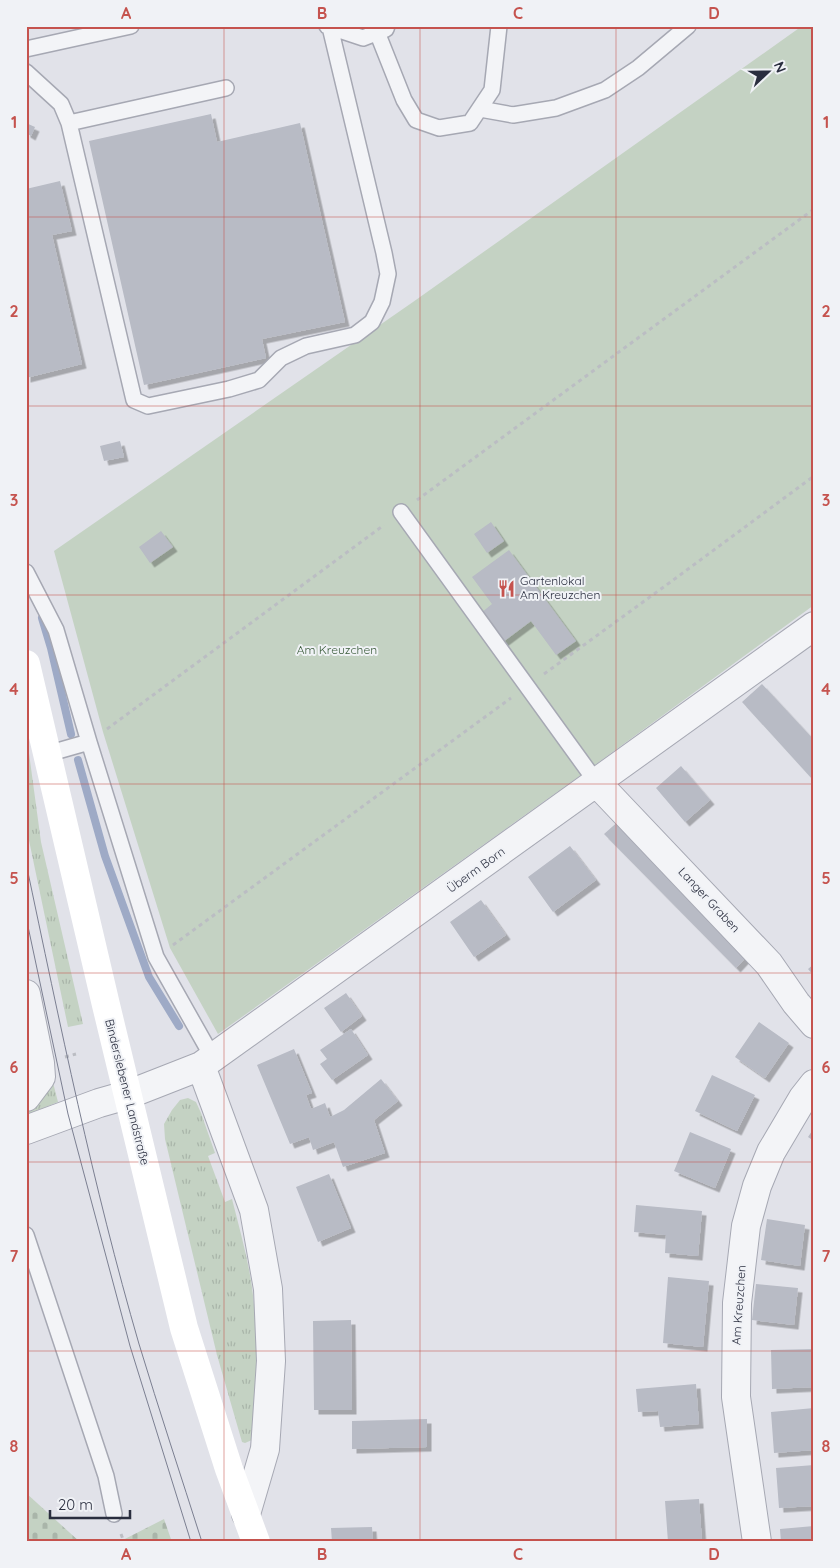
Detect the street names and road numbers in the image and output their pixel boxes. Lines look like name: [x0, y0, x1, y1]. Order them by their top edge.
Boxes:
street label: Überm Born: [444, 844, 508, 896]
street label: Langer Graben: [675, 864, 743, 935]
street label: Binderslebener Landstraße: [102, 1017, 153, 1167]
street label: Am Kreuzchen: [728, 1264, 749, 1346]

